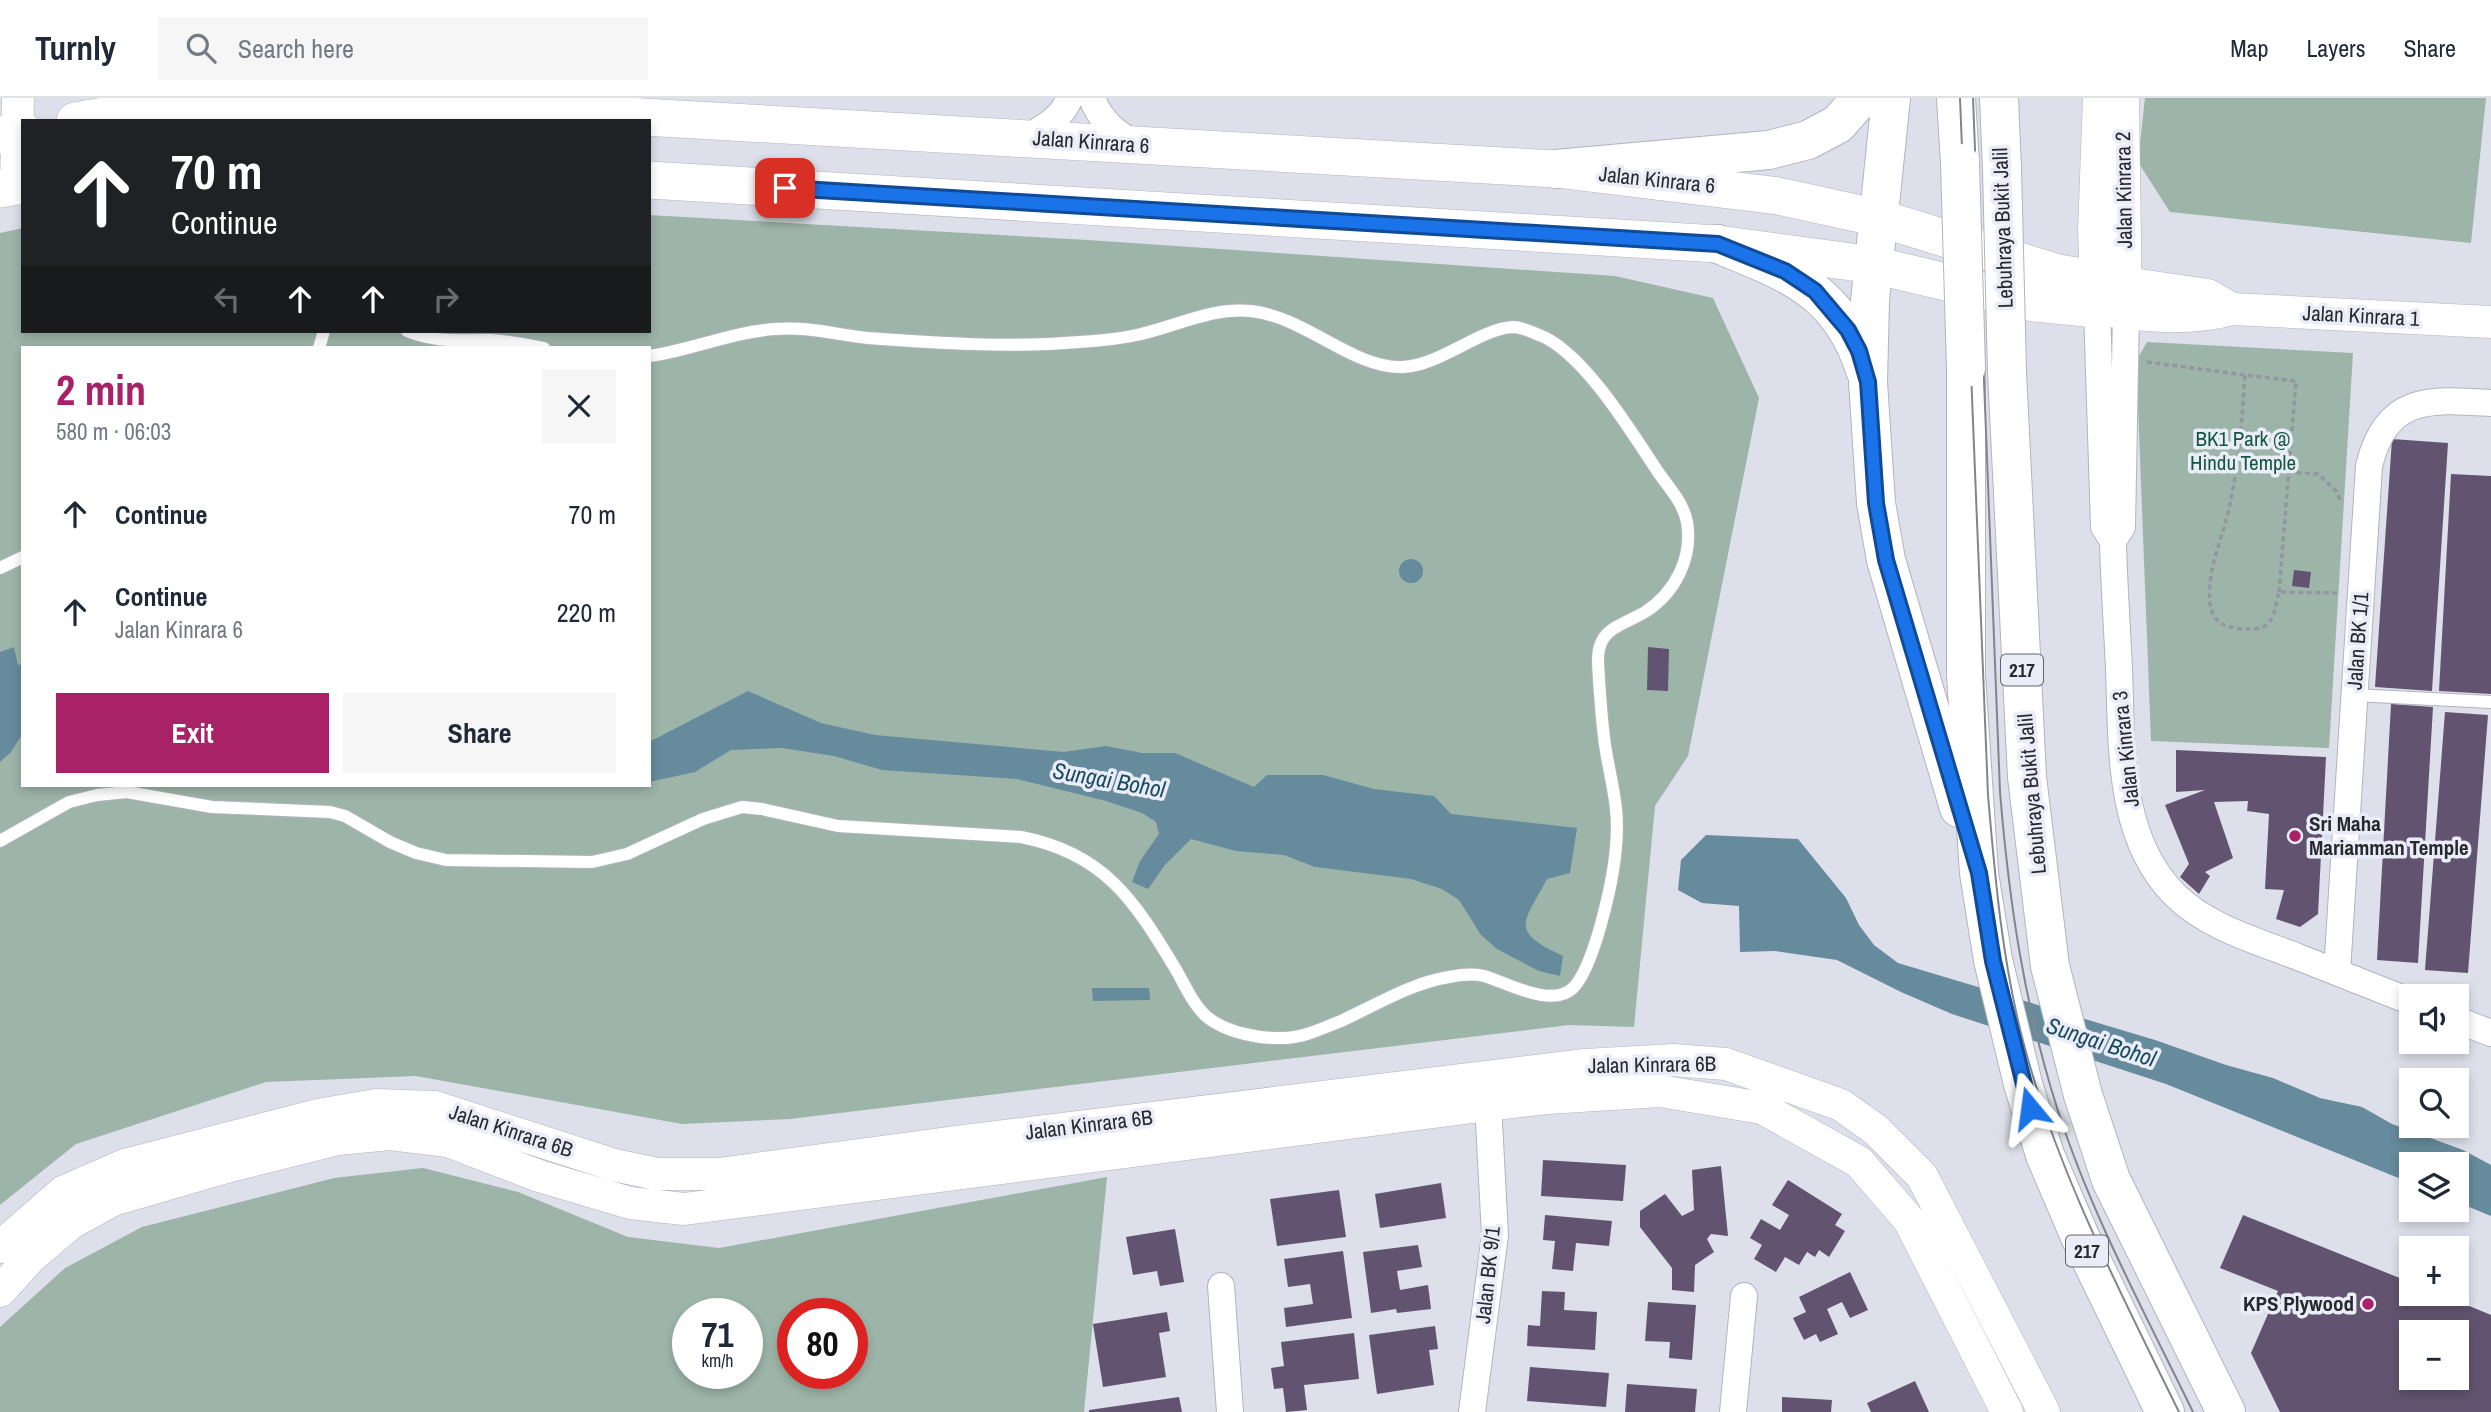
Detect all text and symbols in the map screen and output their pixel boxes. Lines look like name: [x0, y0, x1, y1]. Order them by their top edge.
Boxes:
search box: [158, 17, 648, 80]
text: Turnly: [35, 26, 116, 70]
icon: search: [182, 29, 220, 67]
text: Search here: [238, 31, 354, 66]
text: Map: [2230, 32, 2268, 64]
text: Layers: [2306, 32, 2365, 64]
text: Share: [2403, 32, 2456, 64]
street label: Jalan Kinrara 6: [1032, 123, 1150, 160]
street label: Jalan Kinrara 2: [2108, 131, 2139, 249]
text: 70 m: [171, 138, 263, 204]
icon: ahead: [56, 147, 147, 238]
street label: Lebuhraya Bukit Jalil: [1985, 147, 2020, 309]
pin: [755, 158, 815, 218]
street label: Jalan Kinrara 6: [1597, 159, 1717, 200]
icon: arrive: [766, 169, 804, 207]
text: Continue: [171, 201, 278, 244]
icon: left: [208, 280, 246, 318]
icon: ahead: [281, 280, 319, 318]
icon: ahead: [354, 280, 392, 318]
icon: right: [427, 280, 465, 318]
street label: Jalan Kinrara 1: [2302, 298, 2421, 333]
text: 2 min: [56, 362, 146, 418]
button: close: [542, 369, 616, 443]
text: 580 m · 06:03: [56, 416, 171, 447]
park label: BK1 Park @ Hindu Temple: [2190, 424, 2296, 477]
icon: ahead: [56, 495, 94, 533]
text: Continue: [115, 497, 207, 532]
text: 70 m: [569, 497, 616, 532]
text: Continue: [115, 579, 207, 614]
street label: Jalan BK 1/1: [2340, 591, 2375, 691]
icon: ahead: [56, 593, 94, 631]
text: 220 m: [557, 595, 616, 630]
text: Jalan Kinrara 6: [115, 614, 243, 645]
road number: 217: [2001, 654, 2043, 685]
street label: Jalan Kinrara 3: [2105, 689, 2146, 809]
button: Exit: [56, 693, 329, 773]
button: Share: [343, 693, 616, 773]
street label: Lebuhraya Bukit Jalil: [2010, 713, 2053, 875]
water label: Sungai Bohol: [1051, 754, 1168, 805]
place label: Sri Maha Mariamman Temple: [2309, 809, 2469, 862]
marker: Sri Maha Mariamman Temple: [2287, 828, 2303, 844]
map controls: [2399, 984, 2469, 1390]
button: sound: [2399, 984, 2469, 1054]
water label: Sungai Bohol: [2043, 1009, 2161, 1074]
street label: Jalan Kinrara 6B: [1588, 1049, 1716, 1080]
button: search: [2399, 1068, 2469, 1138]
position arrow: [1993, 1071, 2067, 1145]
street label: Jalan Kinrara 6B: [446, 1097, 577, 1164]
street label: Jalan Kinrara 6B: [1024, 1102, 1154, 1147]
button: layers: [2399, 1152, 2469, 1222]
street label: Jalan BK 9/1: [1468, 1224, 1507, 1325]
road number: 217: [2066, 1236, 2108, 1266]
button: +: [2399, 1236, 2469, 1306]
place label: KPS Plywood: [2243, 1289, 2354, 1318]
marker: KPS Plywood: [2360, 1296, 2376, 1312]
speed limit sign: 80: [777, 1298, 868, 1389]
text: 71: [702, 1311, 733, 1358]
button: −: [2399, 1320, 2469, 1390]
text: km/h: [702, 1348, 734, 1373]

